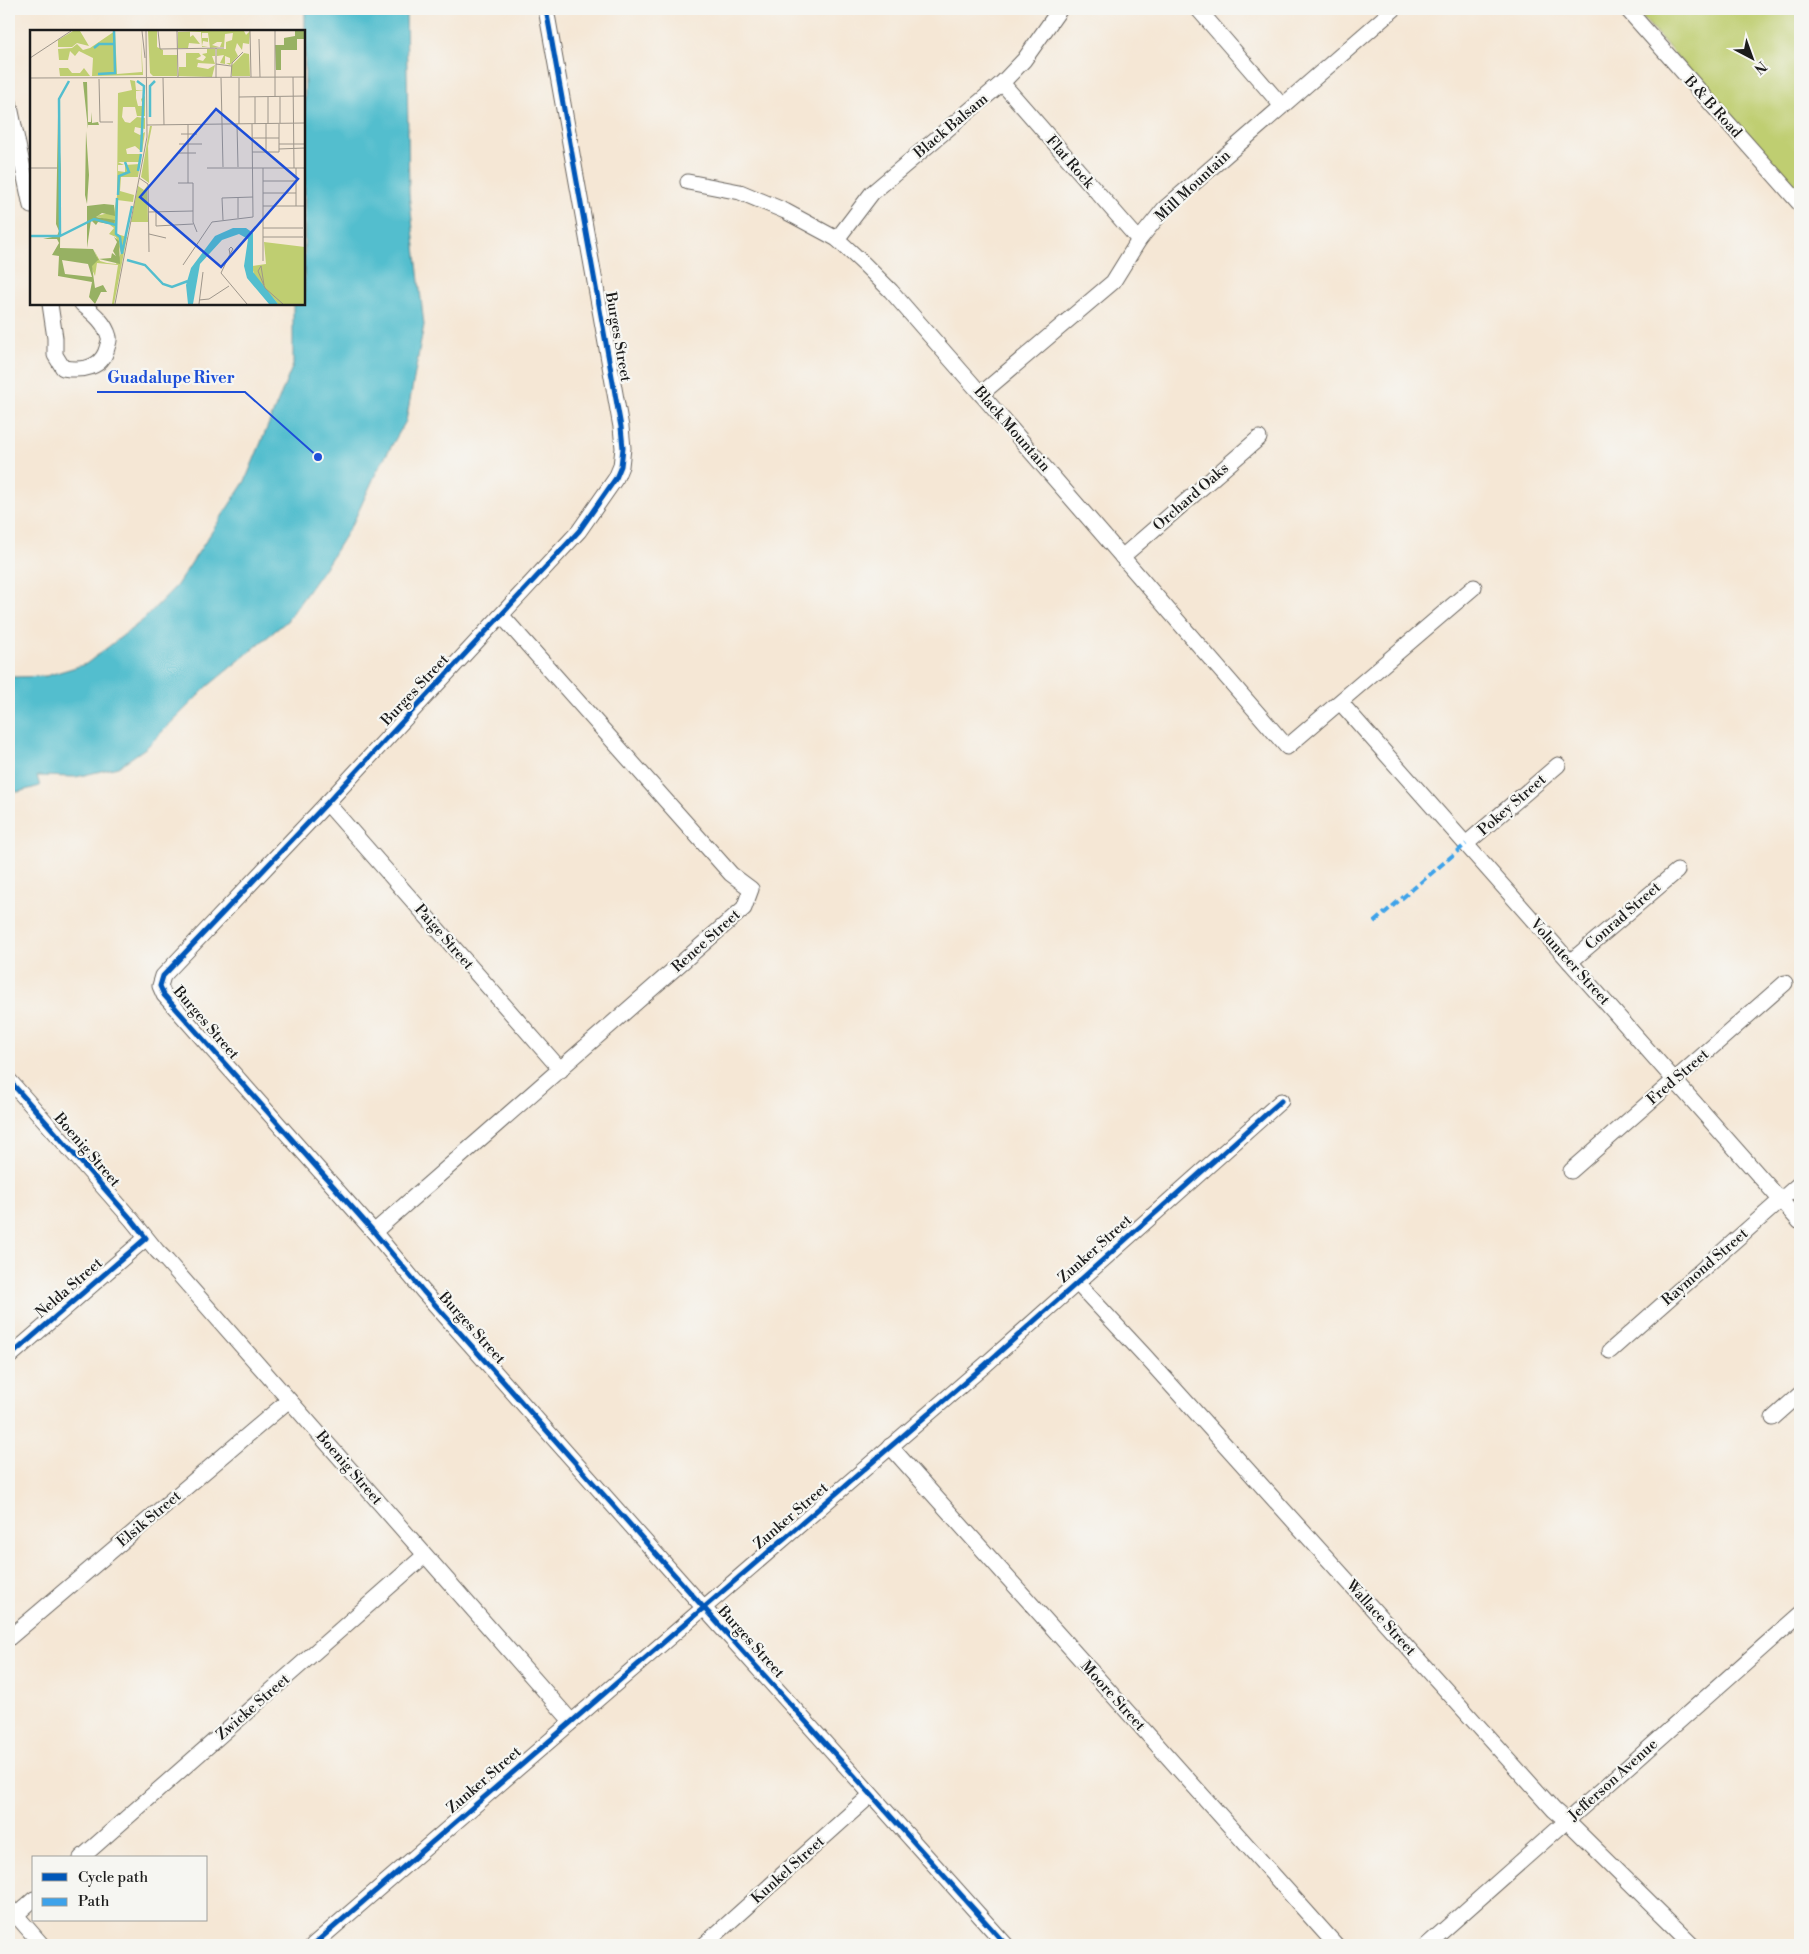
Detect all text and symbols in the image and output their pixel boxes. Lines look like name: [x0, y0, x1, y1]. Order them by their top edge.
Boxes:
inset map: [30, 30, 305, 305]
north arrow: [1726, 32, 1776, 82]
text: N: [1750, 57, 1770, 77]
street label: B & B Road: [1679, 71, 1746, 142]
street label: Black Balsam: [909, 89, 992, 163]
street label: Flat Rock: [1042, 131, 1099, 193]
street label: Mill Mountain: [1151, 146, 1235, 226]
street label: Burges Street: [601, 290, 635, 384]
callout: Guadalupe River: [97, 361, 245, 392]
text: Guadalupe River: [107, 368, 235, 388]
street label: Black Mountain: [969, 382, 1054, 476]
street label: Orchard Oaks: [1149, 459, 1233, 535]
street label: Burges Street: [376, 650, 453, 730]
street label: Pokey Street: [1474, 770, 1550, 840]
street label: Conrad Street: [1581, 878, 1665, 954]
street label: Paige Street: [410, 900, 478, 974]
street label: Renee Street: [668, 905, 745, 977]
street label: Volunteer Street: [1525, 914, 1614, 1010]
street label: Burges Street: [168, 982, 243, 1064]
street label: Fred Street: [1643, 1044, 1713, 1109]
street label: Boenig Street: [49, 1108, 125, 1191]
street label: Zunker Street: [1054, 1210, 1136, 1287]
street label: Raymond Street: [1658, 1224, 1753, 1310]
street label: Nelda Street: [31, 1253, 107, 1322]
street label: Burges Street: [434, 1287, 510, 1369]
street label: Boenig Street: [311, 1426, 387, 1509]
street label: Zunker Street: [750, 1478, 833, 1554]
street label: Elsik Street: [113, 1486, 185, 1551]
street label: Wallace Street: [1341, 1575, 1421, 1660]
street label: Burges Street: [713, 1601, 789, 1683]
street label: Moore Street: [1077, 1657, 1150, 1736]
street label: Zwicke Street: [212, 1669, 294, 1744]
street label: Jefferson Avenue: [1564, 1735, 1662, 1826]
street label: Zunker Street: [443, 1742, 526, 1818]
street label: Kunkel Street: [747, 1832, 829, 1908]
legend: [32, 1856, 208, 1922]
text: Cycle path: [78, 1868, 148, 1887]
text: Path: [78, 1892, 110, 1911]

